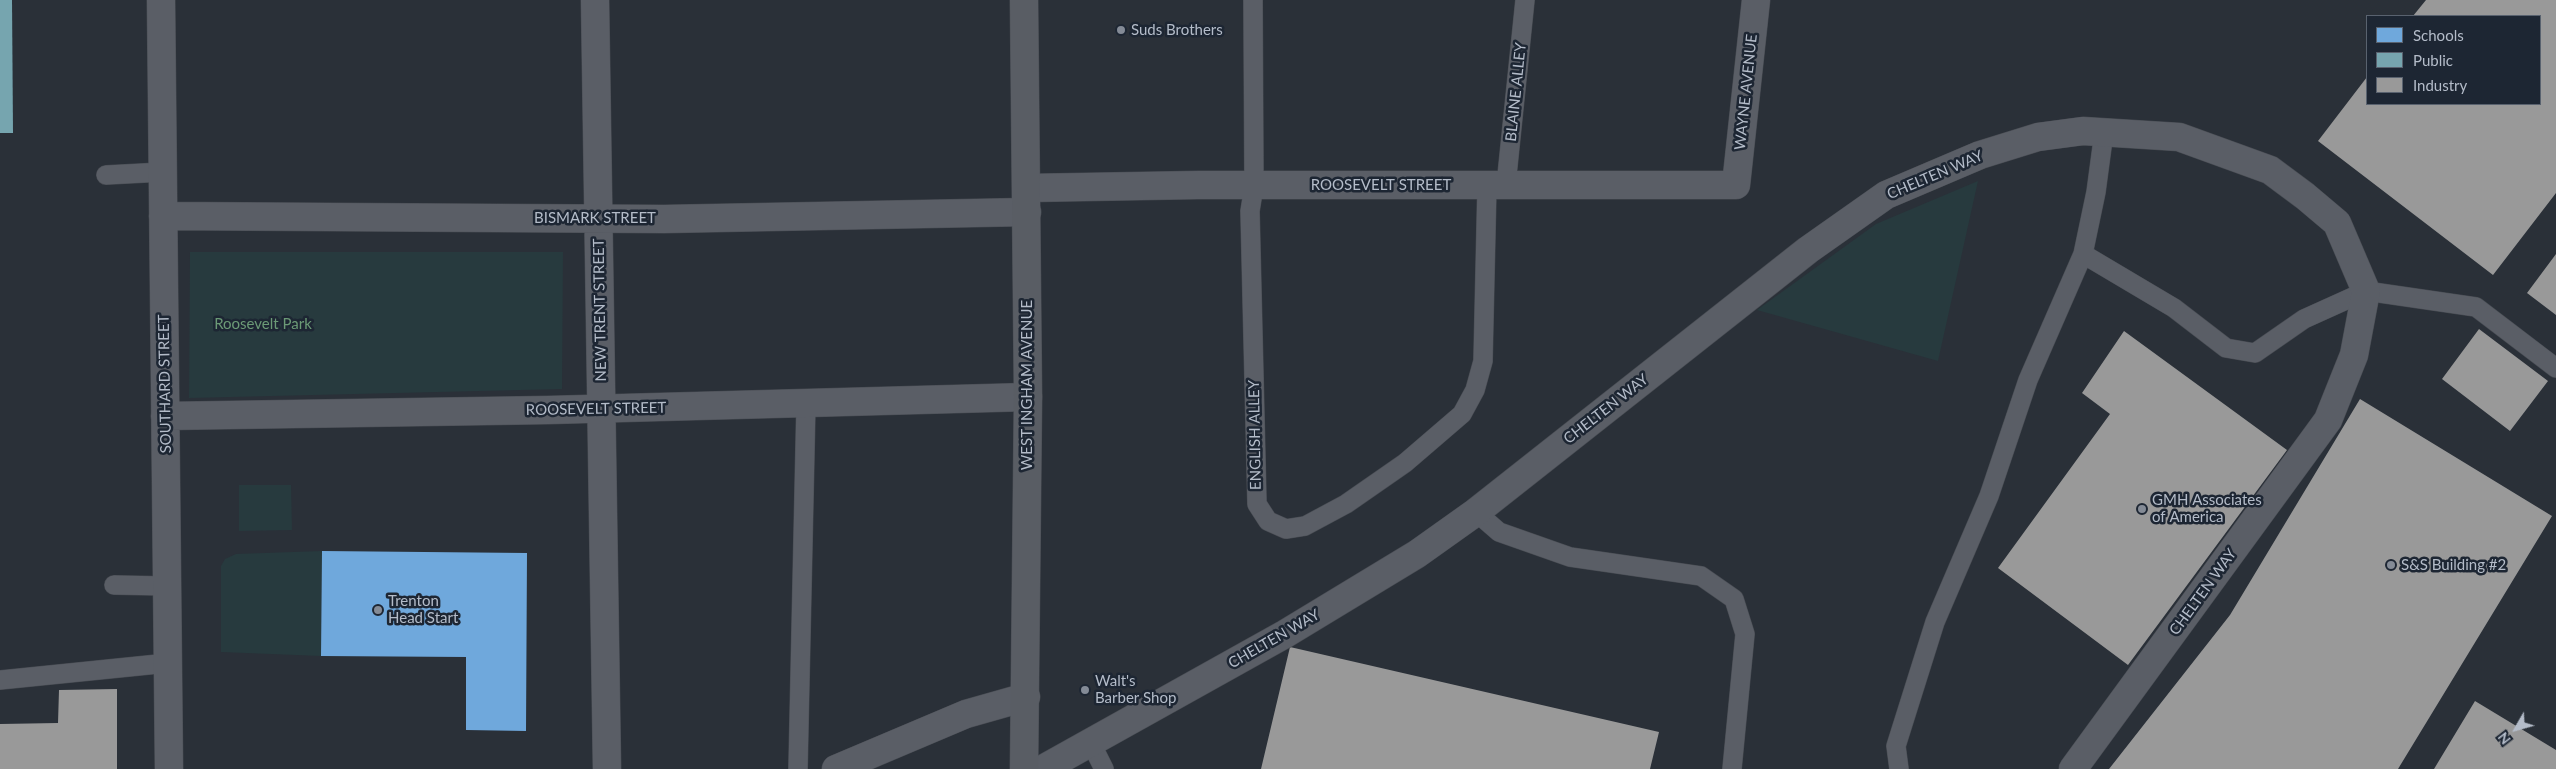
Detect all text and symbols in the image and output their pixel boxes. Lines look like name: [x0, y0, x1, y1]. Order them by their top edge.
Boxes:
legend: [2366, 15, 2541, 105]
place label: Suds Brothers: [1131, 21, 1223, 39]
marker: Suds Brothers: [1115, 24, 1127, 36]
text: Schools: [2413, 26, 2464, 44]
street label: WAYNE AVENUE: [1731, 33, 1761, 151]
street label: BLAINE ALLEY: [1502, 42, 1530, 142]
text: Public: [2413, 51, 2453, 69]
text: Industry: [2413, 76, 2467, 94]
street label: CHELTEN WAY: [1884, 147, 1986, 203]
street label: ROOSEVELT STREET: [1311, 176, 1451, 194]
street label: BISMARK STREET: [534, 209, 656, 227]
street label: NEW TRENT STREET: [590, 238, 610, 382]
street label: WEST INGHAM AVENUE: [1018, 300, 1036, 470]
street label: SOUTHARD STREET: [155, 314, 175, 454]
park label: Roosevelt Park: [214, 315, 312, 333]
street label: CHELTEN WAY: [1560, 370, 1652, 448]
street label: ENGLISH ALLEY: [1245, 380, 1265, 490]
street label: ROOSEVELT STREET: [526, 399, 666, 419]
place label: GMH Associates of America: [2152, 491, 2262, 526]
marker: GMH Associates of America: [2136, 503, 2148, 515]
street label: CHELTEN WAY: [2166, 545, 2240, 639]
place label: S&S Building #2: [2401, 556, 2506, 574]
marker: S&S Building #2: [2385, 559, 2397, 571]
place label: Trenton Head Start: [388, 592, 458, 627]
marker: Trenton Head Start: [372, 604, 384, 616]
street label: CHELTEN WAY: [1225, 606, 1323, 672]
place label: Walt's Barber Shop: [1095, 672, 1176, 707]
marker: Walt's Barber Shop: [1079, 684, 1091, 696]
north arrow: [2491, 704, 2541, 754]
text: N: [2494, 729, 2514, 748]

